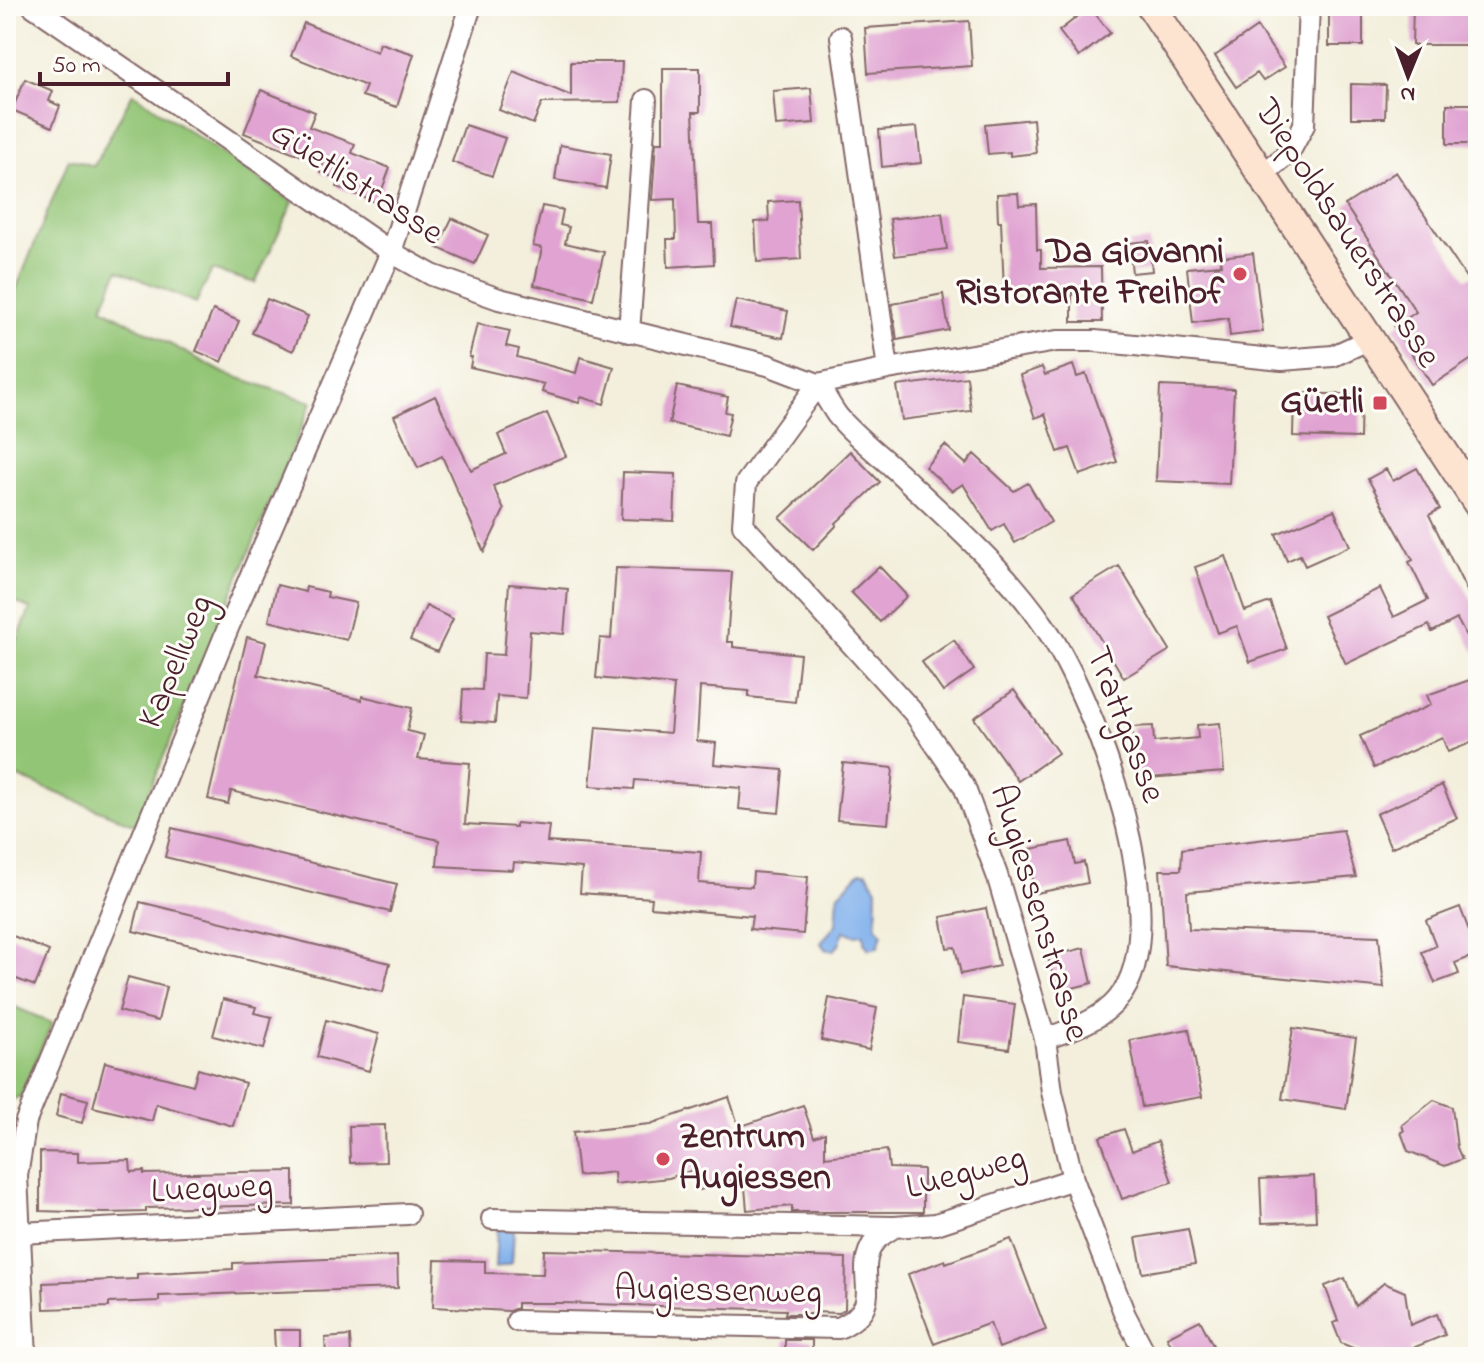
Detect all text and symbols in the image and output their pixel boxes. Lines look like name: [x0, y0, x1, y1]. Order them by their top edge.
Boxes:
scale bar: [40, 36, 228, 86]
north arrow: [1368, 36, 1448, 116]
text: 50 m: [52, 49, 101, 84]
text: N: [1400, 77, 1415, 109]
street label: Diepoldsauerstrasse: [1238, 88, 1454, 380]
street label: Güetlistrasse: [259, 108, 454, 261]
place label: Da Giovanni Ristorante Freihof: [956, 227, 1225, 321]
marker: Da Giovanni Ristorante Freihof: [1231, 265, 1249, 283]
place label: Güetli: [1280, 377, 1364, 430]
marker: Güetli: [1371, 394, 1389, 412]
street label: Kapellweg: [125, 587, 229, 737]
street label: Trattgasse: [1070, 639, 1178, 812]
street label: Augiessenstrasse: [974, 778, 1102, 1049]
place label: Zentrum Augiessen: [679, 1112, 831, 1207]
street label: Luegweg: [900, 1133, 1032, 1215]
marker: Zentrum Augiessen: [654, 1150, 672, 1168]
street label: Luegweg: [150, 1160, 274, 1220]
street label: Augiessenweg: [614, 1264, 822, 1320]

